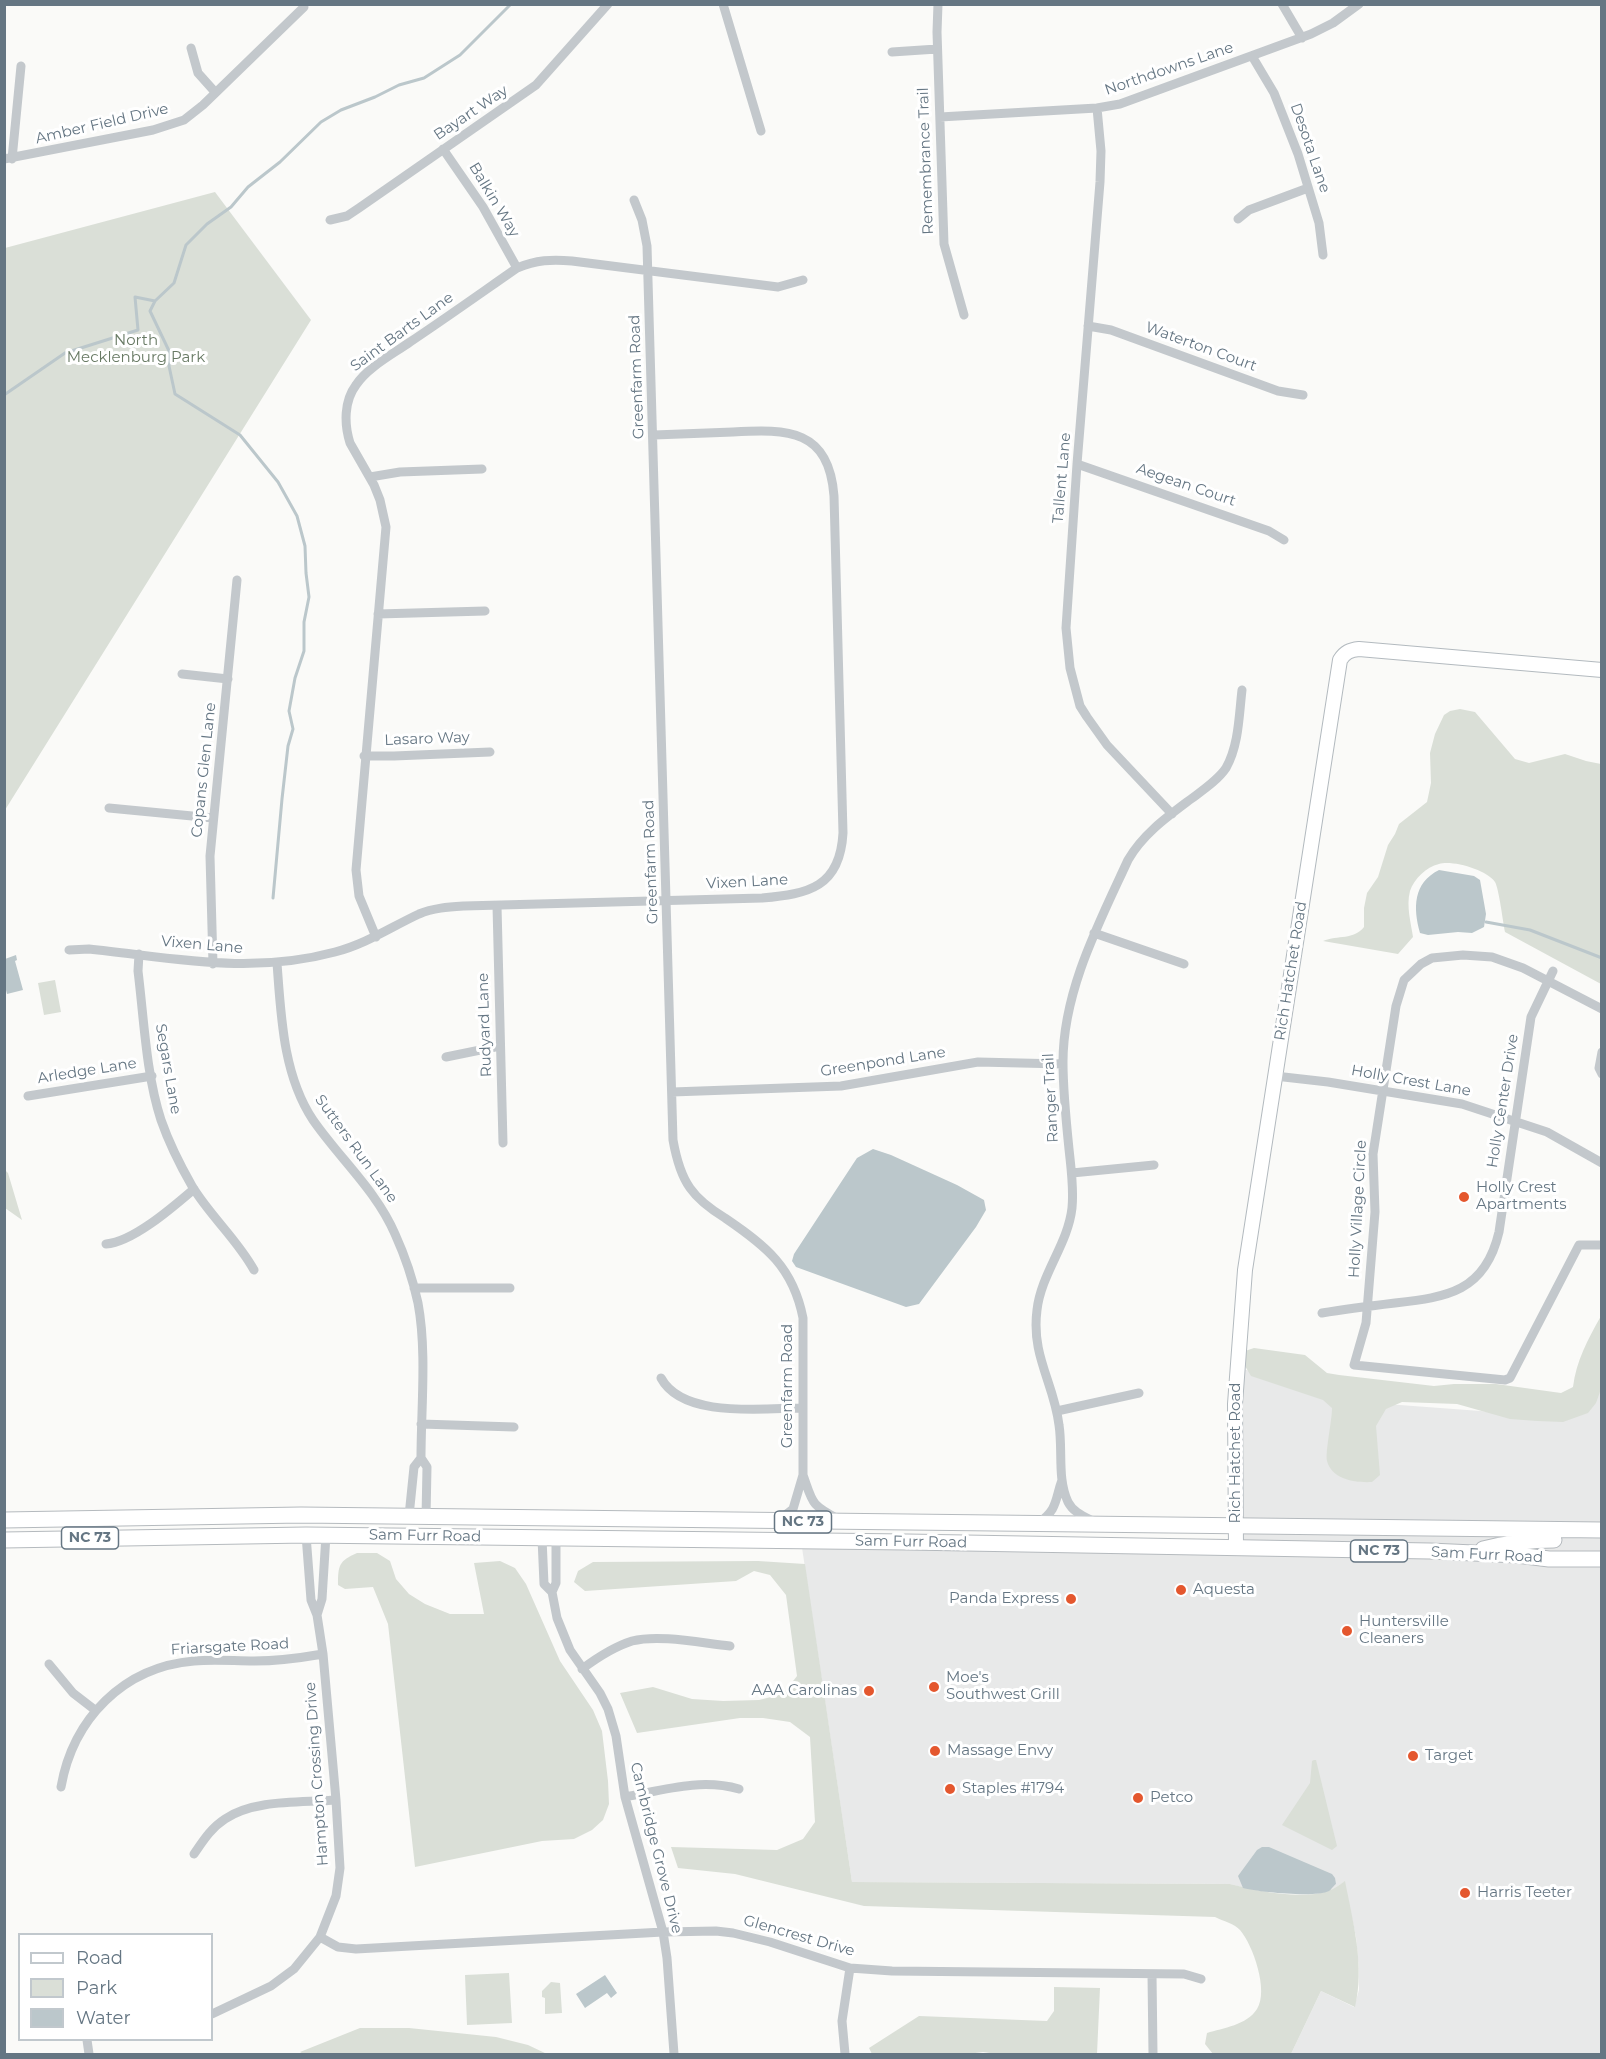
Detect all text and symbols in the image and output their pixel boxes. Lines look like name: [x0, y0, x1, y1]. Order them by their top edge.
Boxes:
street label: Northdowns Lane: [1102, 39, 1236, 99]
street label: Bayart Way: [431, 82, 511, 144]
street label: Remembrance Trail: [914, 87, 938, 235]
street label: Amber Field Drive: [34, 100, 170, 148]
street label: Desota Lane: [1286, 101, 1334, 195]
street label: Balkin Way: [465, 159, 523, 241]
street label: Saint Barts Lane: [347, 289, 457, 375]
street label: Greenfarm Road: [626, 315, 648, 439]
street label: Waterton Court: [1143, 319, 1259, 375]
park label: North Mecklenburg Park: [67, 332, 205, 367]
street label: Tallent Lane: [1049, 432, 1075, 524]
street label: Aegean Court: [1134, 460, 1238, 510]
street label: Copans Glen Lane: [188, 702, 220, 838]
street label: Lasaro Way: [384, 729, 470, 749]
street label: Greenfarm Road: [640, 800, 662, 924]
street label: Vixen Lane: [706, 871, 788, 893]
street label: Rich Hatchet Road: [1271, 900, 1311, 1042]
street label: Vixen Lane: [160, 932, 244, 958]
street label: Rudyard Lane: [474, 972, 496, 1078]
street label: Segars Lane: [151, 1022, 185, 1116]
street label: Holly Center Drive: [1484, 1033, 1522, 1169]
street label: Greenpond Lane: [819, 1043, 947, 1081]
street label: Ranger Trail: [1040, 1053, 1062, 1143]
street label: Arledge Lane: [36, 1054, 138, 1088]
street label: Holly Crest Lane: [1350, 1062, 1472, 1100]
street label: Sutters Run Lane: [311, 1091, 401, 1207]
street label: Holly Village Circle: [1345, 1140, 1371, 1278]
place label: Holly Crest Apartments: [1476, 1179, 1567, 1214]
marker: Holly Crest Apartments: [1457, 1190, 1471, 1204]
street label: Greenfarm Road: [779, 1324, 797, 1448]
street label: Rich Hatchet Road: [1227, 1383, 1245, 1523]
road number: NC 73: [774, 1511, 832, 1533]
street label: Sam Furr Road: [369, 1526, 481, 1546]
road number: NC 73: [62, 1527, 118, 1549]
street label: Sam Furr Road: [855, 1532, 967, 1552]
road number: NC 73: [1350, 1540, 1408, 1562]
street label: Sam Furr Road: [1430, 1543, 1544, 1567]
place label: Aquesta: [1193, 1581, 1255, 1599]
marker: Aquesta: [1174, 1583, 1188, 1597]
place label: Panda Express: [949, 1590, 1059, 1608]
marker: Panda Express: [1064, 1592, 1078, 1606]
place label: Huntersville Cleaners: [1359, 1613, 1449, 1648]
marker: Huntersville Cleaners: [1340, 1624, 1354, 1638]
street label: Friarsgate Road: [170, 1635, 290, 1659]
place label: Moe's Southwest Grill: [946, 1669, 1060, 1704]
marker: Moe's Southwest Grill: [927, 1680, 941, 1694]
street label: Hampton Crossing Drive: [302, 1681, 332, 1867]
place label: AAA Carolinas: [752, 1682, 857, 1700]
marker: AAA Carolinas: [862, 1684, 876, 1698]
place label: Massage Envy: [947, 1742, 1053, 1760]
marker: Massage Envy: [928, 1744, 942, 1758]
place label: Target: [1425, 1747, 1473, 1765]
marker: Target: [1406, 1749, 1420, 1763]
street label: Cambridge Grove Drive: [626, 1761, 686, 1935]
place label: Staples #1794: [962, 1780, 1064, 1798]
marker: Staples #1794: [943, 1782, 957, 1796]
place label: Petco: [1150, 1789, 1193, 1807]
marker: Petco: [1131, 1791, 1145, 1805]
place label: Harris Teeter: [1477, 1884, 1572, 1902]
marker: Harris Teeter: [1458, 1886, 1472, 1900]
street label: Glencrest Drive: [741, 1912, 857, 1960]
legend: [18, 1933, 213, 2041]
text: Road: [76, 1947, 123, 1969]
text: Park: [76, 1977, 117, 1999]
text: Water: [76, 2007, 131, 2029]

